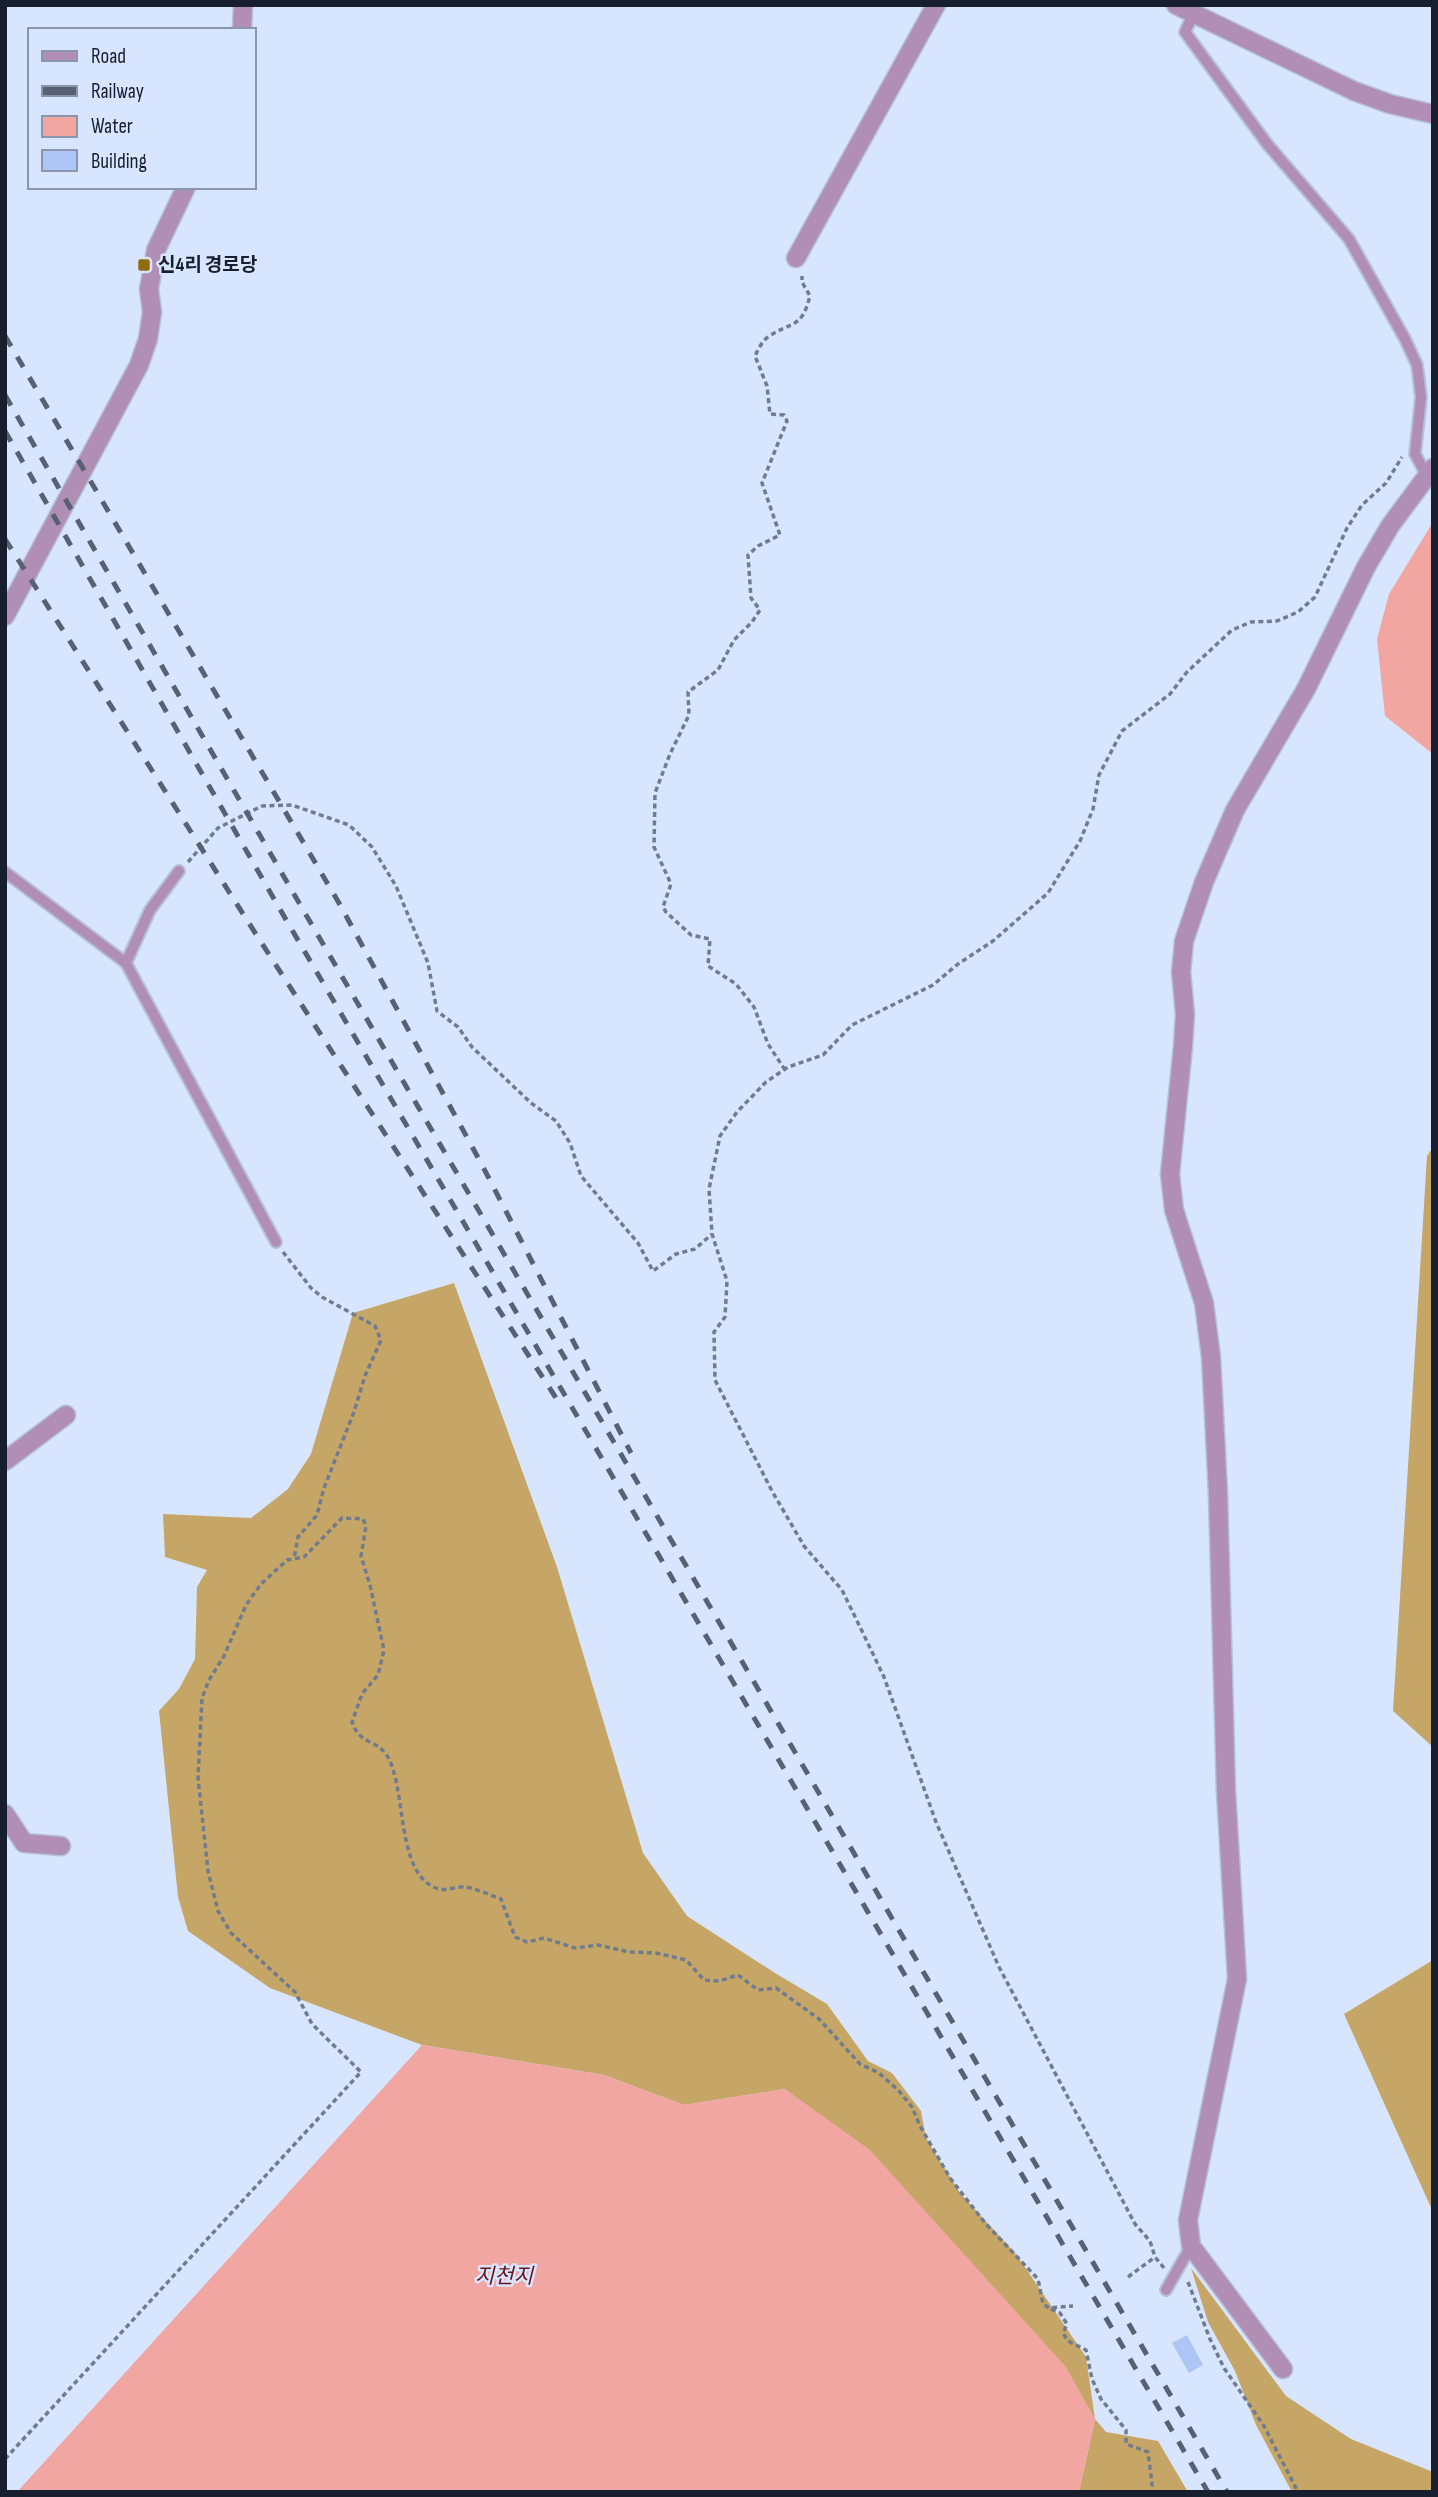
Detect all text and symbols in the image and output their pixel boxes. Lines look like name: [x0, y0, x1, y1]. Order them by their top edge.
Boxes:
legend: [28, 28, 256, 189]
text: Road: [91, 44, 126, 69]
text: Railway: [91, 79, 144, 104]
text: Water: [91, 114, 133, 139]
text: Building: [91, 149, 147, 174]
place label: 신4리 경로당: [158, 254, 258, 277]
marker: 신4리 경로당: [136, 257, 152, 273]
water label: 지천지: [475, 2264, 535, 2289]

